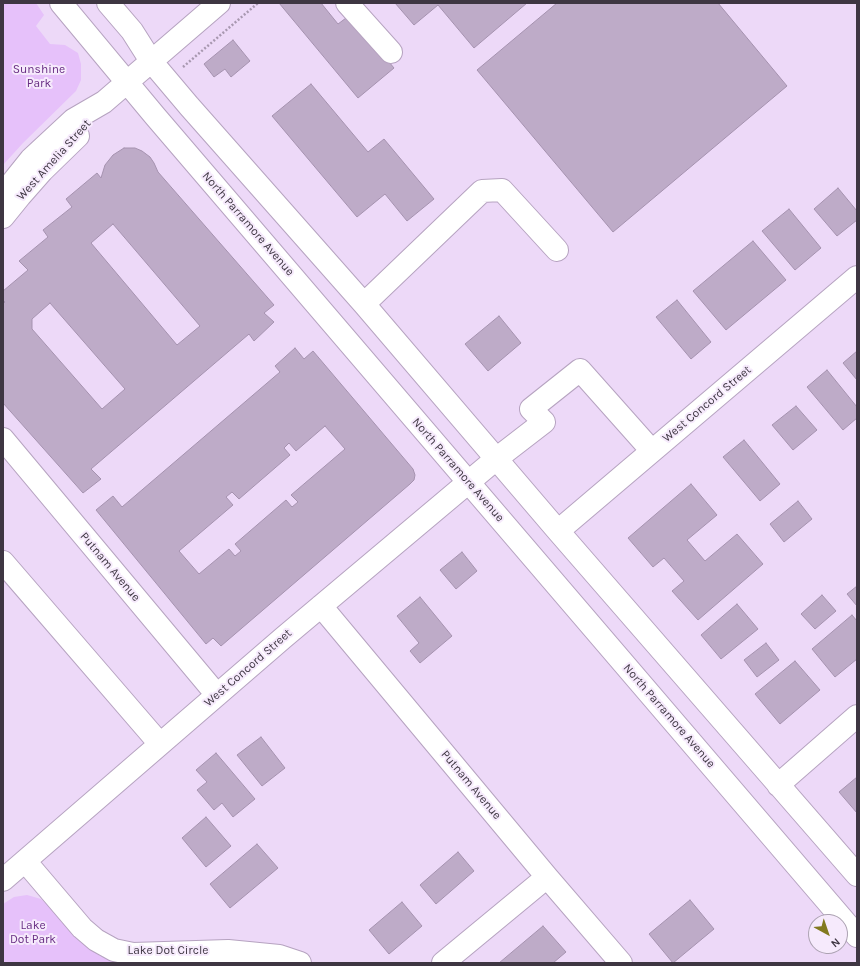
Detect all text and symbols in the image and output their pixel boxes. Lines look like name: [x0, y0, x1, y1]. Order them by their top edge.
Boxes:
park label: Sunshine Park: [13, 63, 65, 91]
street label: West Amelia Street: [14, 117, 94, 203]
street label: North Parramore Avenue: [199, 169, 297, 279]
street label: West Concord Street: [660, 363, 754, 445]
street label: North Parramore Avenue: [409, 415, 507, 525]
street label: Putnam Avenue: [77, 529, 143, 605]
street label: West Concord Street: [201, 626, 295, 710]
street label: North Parramore Avenue: [620, 661, 718, 771]
street label: Putnam Avenue: [438, 747, 504, 823]
north arrow: [808, 914, 848, 954]
park label: Lake Dot Park: [10, 919, 56, 947]
text: N: [828, 935, 843, 950]
street label: Lake Dot Circle: [128, 944, 208, 958]

